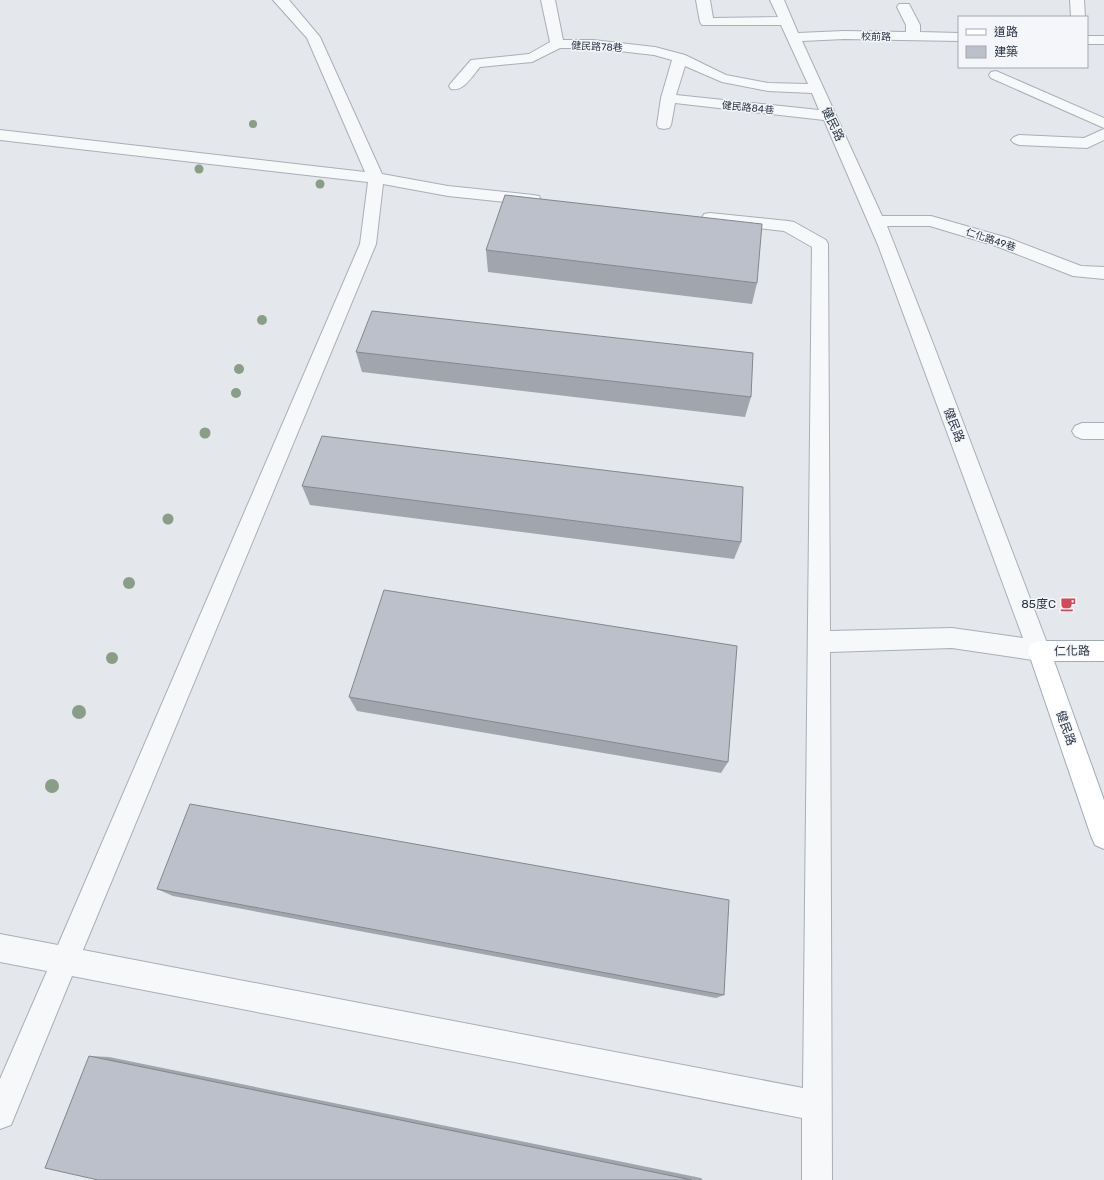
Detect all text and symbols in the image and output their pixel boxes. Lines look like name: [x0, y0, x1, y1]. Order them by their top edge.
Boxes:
legend: [958, 16, 1088, 68]
text: 道路: [994, 25, 1018, 39]
street label: 校前路: [861, 31, 891, 43]
street label: 健民路78巷: [571, 40, 623, 54]
text: 建築: [994, 45, 1018, 59]
street label: 健民路84巷: [721, 99, 775, 117]
street label: 健民路: [819, 105, 847, 143]
street label: 仁化路49巷: [964, 226, 1017, 254]
street label: 健民路: [941, 406, 967, 444]
cafe icon: 85度C: [1059, 595, 1077, 613]
place label: 85度C: [1021, 597, 1056, 611]
street label: 仁化路: [1054, 644, 1090, 658]
street label: 健民路: [1054, 709, 1078, 747]

